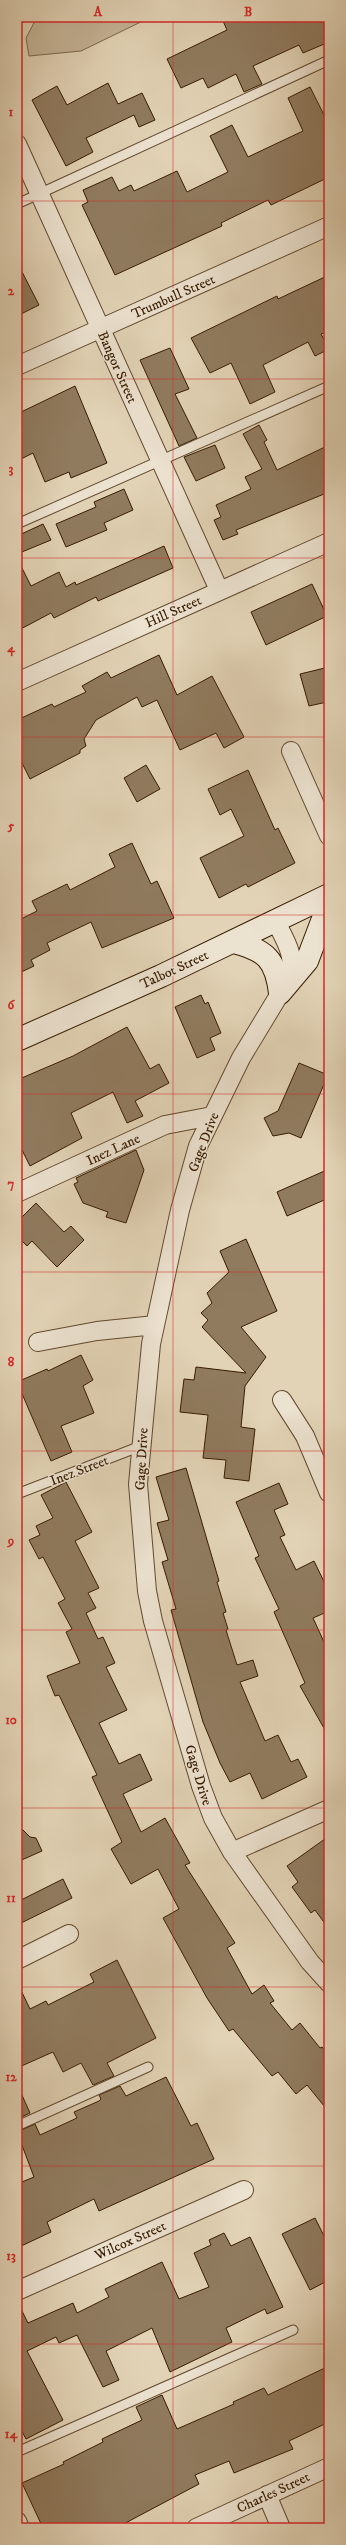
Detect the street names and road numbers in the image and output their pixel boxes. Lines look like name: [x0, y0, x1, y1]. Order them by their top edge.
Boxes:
street label: Trumbull Street: [129, 270, 218, 323]
street label: Bangor Street: [93, 329, 141, 407]
street label: Hill Street: [142, 591, 205, 632]
street label: Talbot Street: [137, 946, 212, 994]
street label: Gage Drive: [184, 1110, 224, 1175]
street label: Inez Lane: [84, 1130, 143, 1170]
street label: Gage Drive: [131, 1427, 153, 1491]
street label: Inez Street: [48, 1451, 112, 1490]
street label: Gage Drive: [180, 1743, 216, 1808]
street label: Wilcox Street: [91, 2217, 169, 2265]
street label: Charles Street: [234, 2468, 313, 2518]

